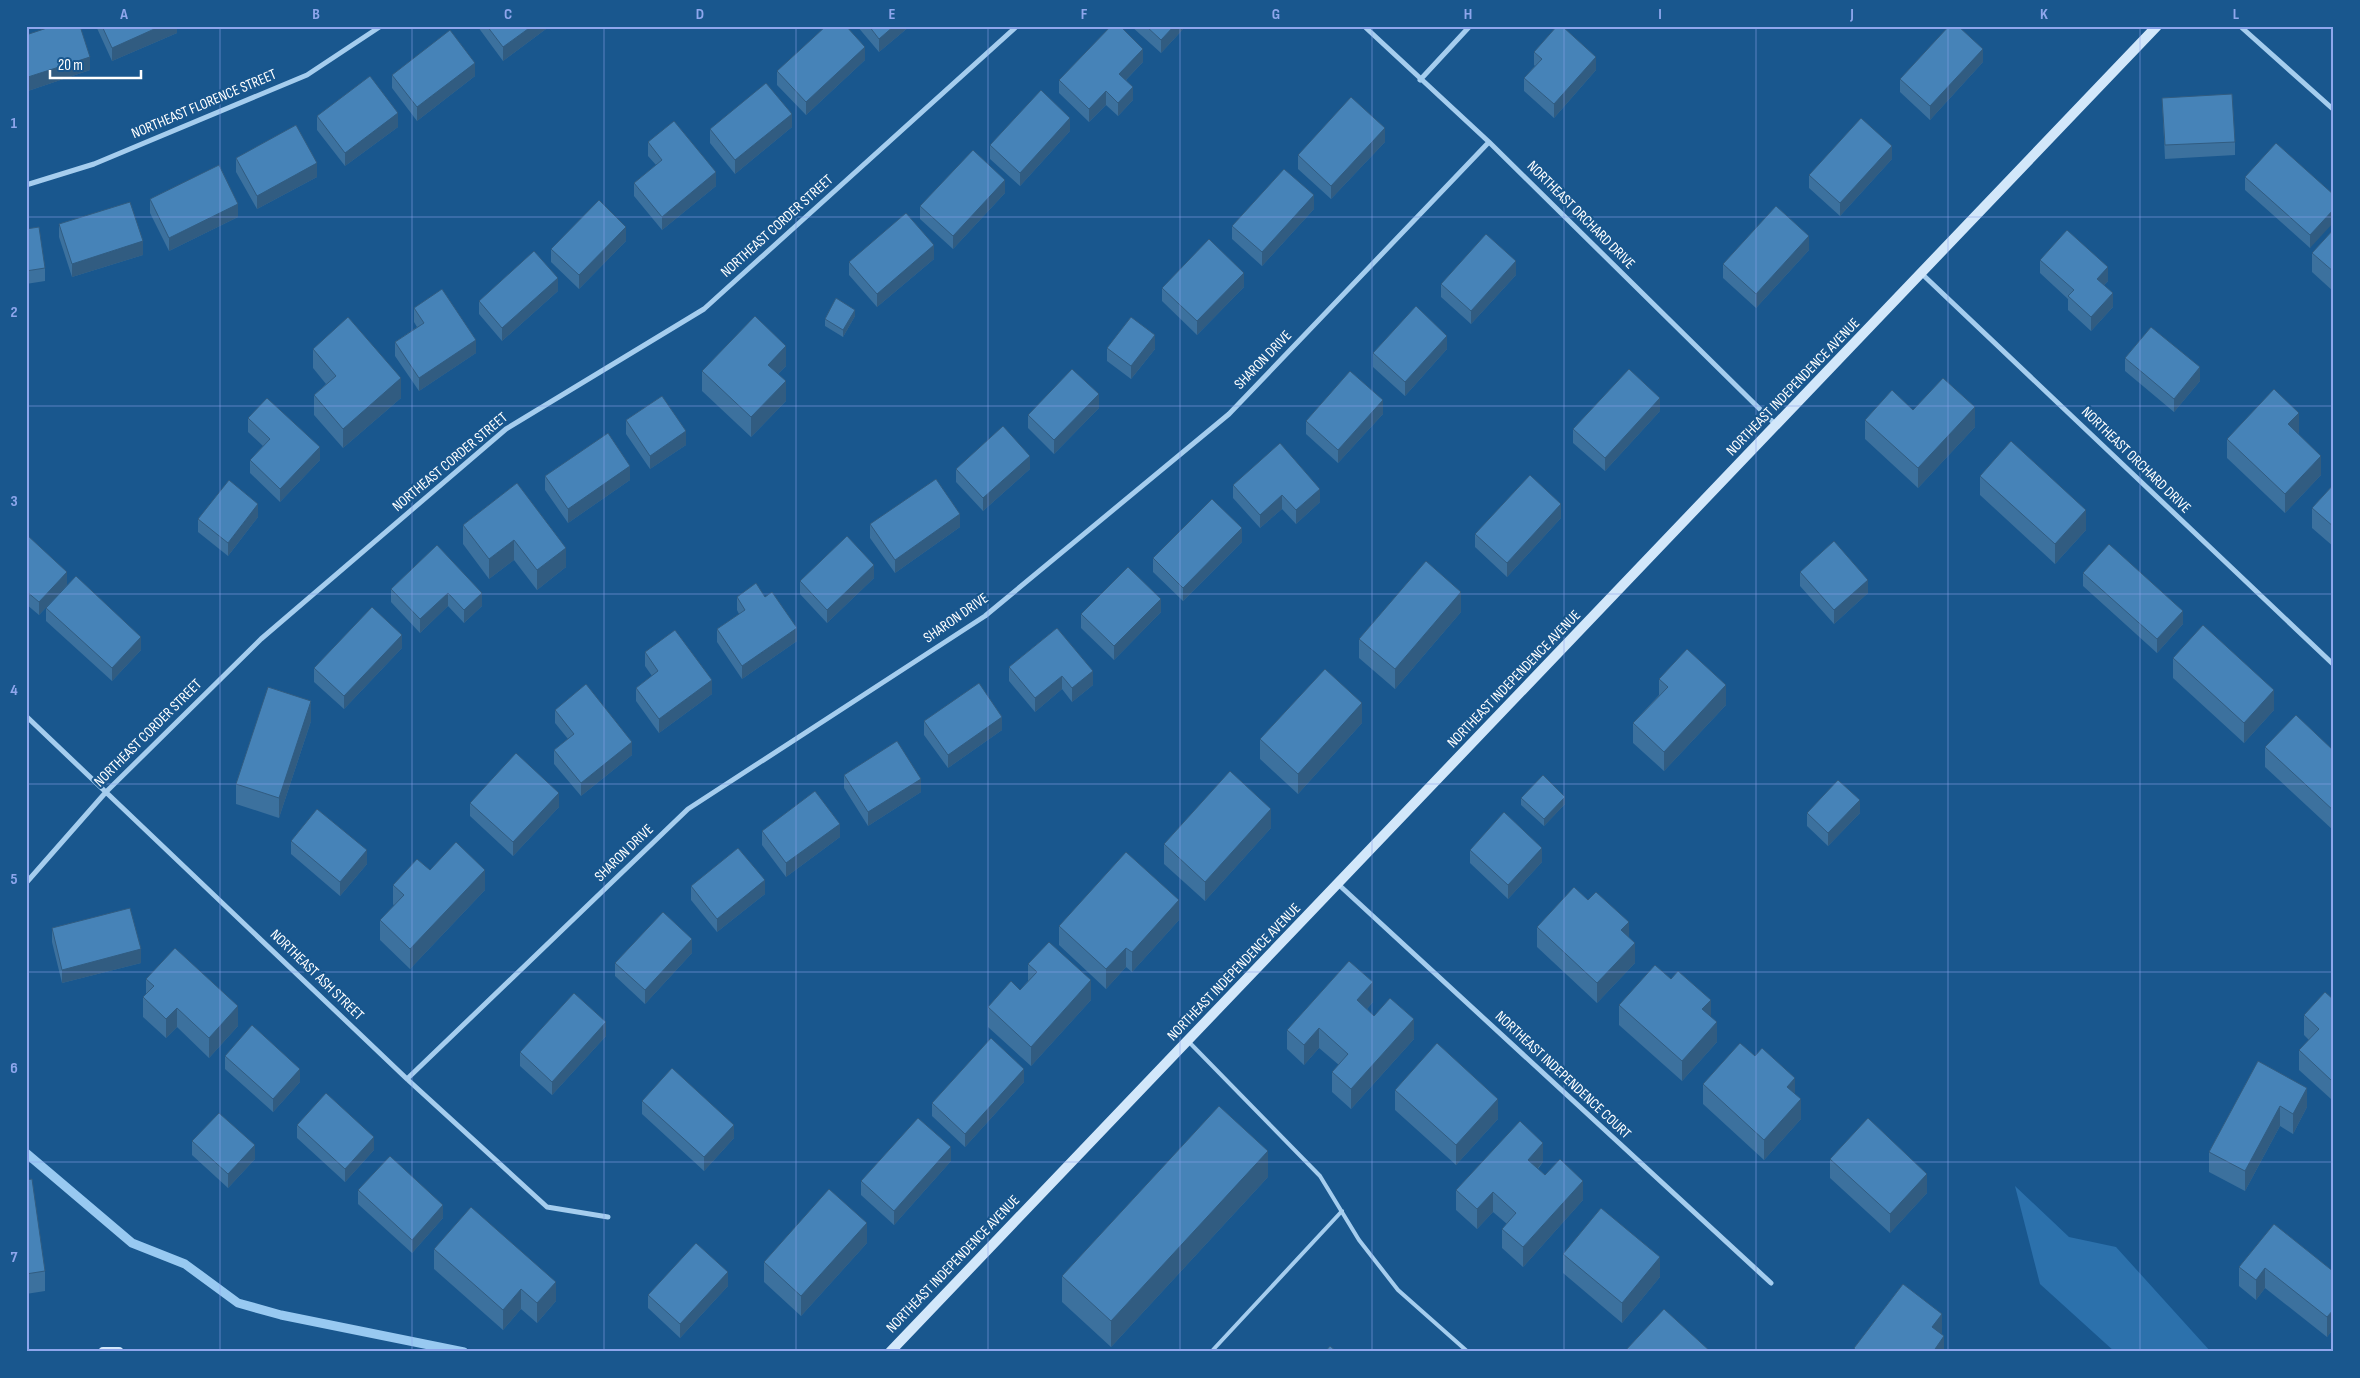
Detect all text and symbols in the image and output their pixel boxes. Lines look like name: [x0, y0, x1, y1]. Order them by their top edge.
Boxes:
text: A: [119, 5, 128, 24]
text: B: [312, 5, 320, 24]
text: C: [504, 5, 512, 24]
text: D: [696, 5, 704, 24]
text: E: [889, 5, 896, 24]
text: F: [1081, 5, 1088, 24]
text: G: [1272, 5, 1280, 24]
text: H: [1464, 5, 1472, 24]
text: I: [1658, 5, 1662, 24]
text: J: [1849, 5, 1854, 24]
text: K: [2040, 5, 2048, 24]
text: L: [2233, 5, 2240, 24]
scale bar: [50, 48, 141, 80]
text: 20 m: [58, 56, 83, 75]
street label: NORTHEAST FLORENCE STREET: [129, 65, 279, 143]
text: 1: [11, 114, 18, 133]
street label: NORTHEAST ORCHARD DRIVE: [1523, 157, 1639, 273]
street label: NORTHEAST CORDER STREET: [717, 170, 837, 282]
text: 2: [10, 303, 18, 322]
street label: NORTHEAST INDEPENDENCE AVENUE: [1722, 314, 1864, 460]
street label: SHARON DRIVE: [1230, 326, 1296, 394]
street label: NORTHEAST ORCHARD DRIVE: [2077, 403, 2195, 517]
street label: NORTHEAST CORDER STREET: [388, 408, 512, 516]
text: 3: [10, 492, 18, 511]
street label: SHARON DRIVE: [920, 589, 992, 647]
street label: NORTHEAST INDEPENDENCE AVENUE: [1443, 606, 1585, 752]
street label: NORTHEAST CORDER STREET: [90, 675, 206, 791]
text: 4: [10, 681, 18, 700]
street label: SHARON DRIVE: [590, 820, 658, 886]
text: 5: [10, 870, 18, 889]
street label: NORTHEAST INDEPENDENCE AVENUE: [1163, 899, 1305, 1045]
street label: NORTHEAST ASH STREET: [266, 925, 368, 1025]
street label: NORTHEAST INDEPENDENCE COURT: [1491, 1007, 1635, 1143]
text: 6: [10, 1059, 18, 1078]
street label: NORTHEAST INDEPENDENCE AVENUE: [882, 1191, 1024, 1337]
text: 7: [11, 1248, 18, 1267]

